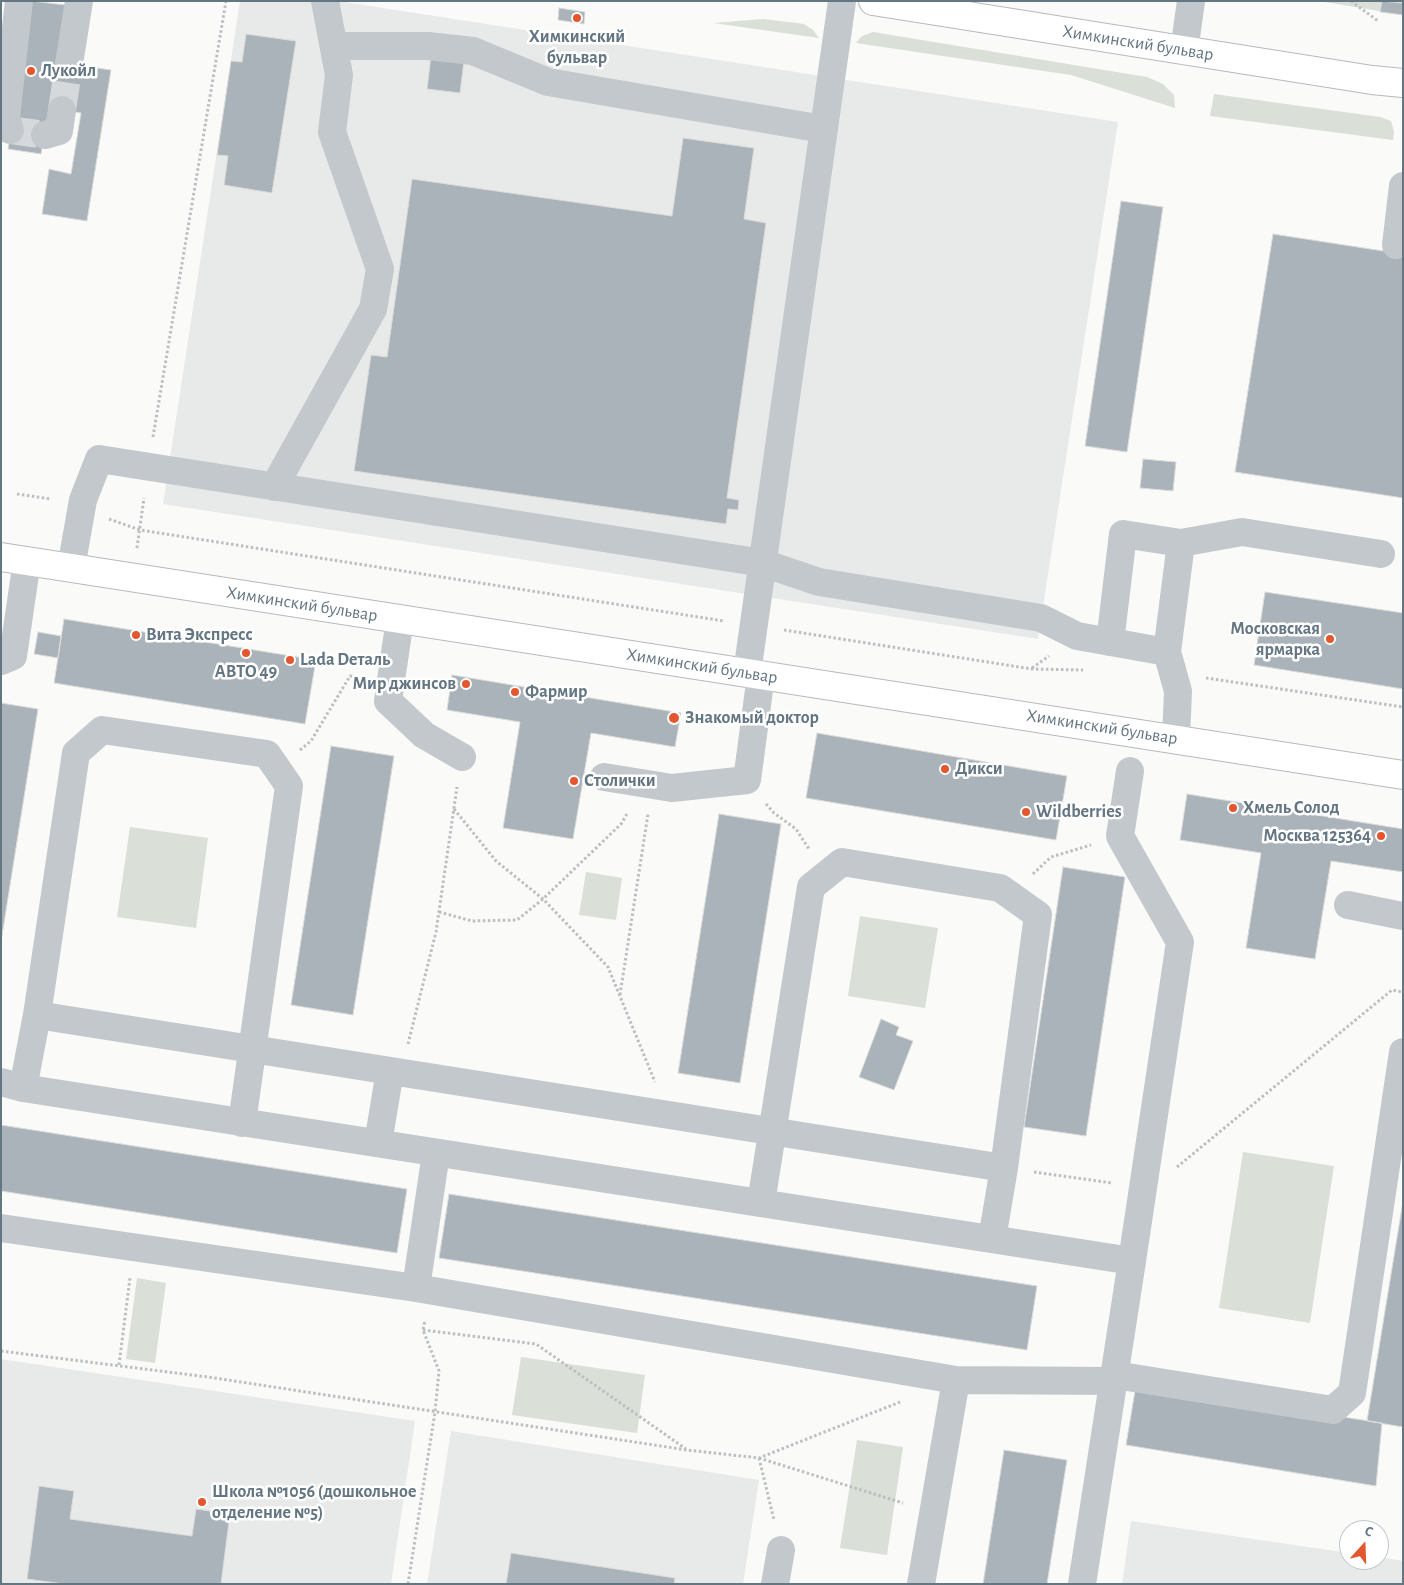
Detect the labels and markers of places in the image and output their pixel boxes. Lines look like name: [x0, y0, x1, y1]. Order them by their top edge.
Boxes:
marker: Химкинский бульвар: [571, 12, 583, 24]
place label: Химкинский бульвар: [529, 26, 625, 68]
place label: Лукойл: [41, 60, 96, 82]
marker: Лукойл: [25, 65, 37, 77]
place label: Московская ярмарка: [1230, 618, 1320, 660]
place label: Вита Экспресс: [146, 624, 253, 646]
marker: Вита Экспресс: [130, 629, 142, 641]
marker: Московская ярмарка: [1324, 633, 1336, 645]
marker: АВТО 49: [240, 647, 252, 659]
place label: Lada Dеталь: [300, 649, 390, 671]
marker: Lada Dеталь: [284, 654, 296, 666]
place label: АВТО 49: [215, 661, 277, 683]
place label: Мир джинсов: [352, 673, 456, 695]
marker: Мир джинсов: [460, 678, 472, 690]
place label: Фармир: [525, 681, 587, 703]
marker: Фармир: [509, 686, 521, 698]
place label: Знакомый доктор: [685, 707, 819, 729]
marker: Знакомый доктор: [667, 711, 681, 725]
place label: Дикси: [955, 758, 1003, 780]
marker: Дикси: [939, 763, 951, 775]
place label: Столички: [584, 770, 656, 792]
marker: Столички: [568, 775, 580, 787]
place label: Хмель Солод: [1243, 797, 1339, 819]
place label: Wildberries: [1036, 801, 1122, 823]
marker: Хмель Солод: [1227, 802, 1239, 814]
marker: Wildberries: [1020, 806, 1032, 818]
place label: Москва 125364: [1263, 825, 1371, 847]
marker: Москва 125364: [1375, 830, 1387, 842]
place label: Школа №1056 (дошкольное отделение №5): [212, 1481, 416, 1524]
marker: Школа №1056 (дошкольное отделение №5): [196, 1496, 208, 1508]

